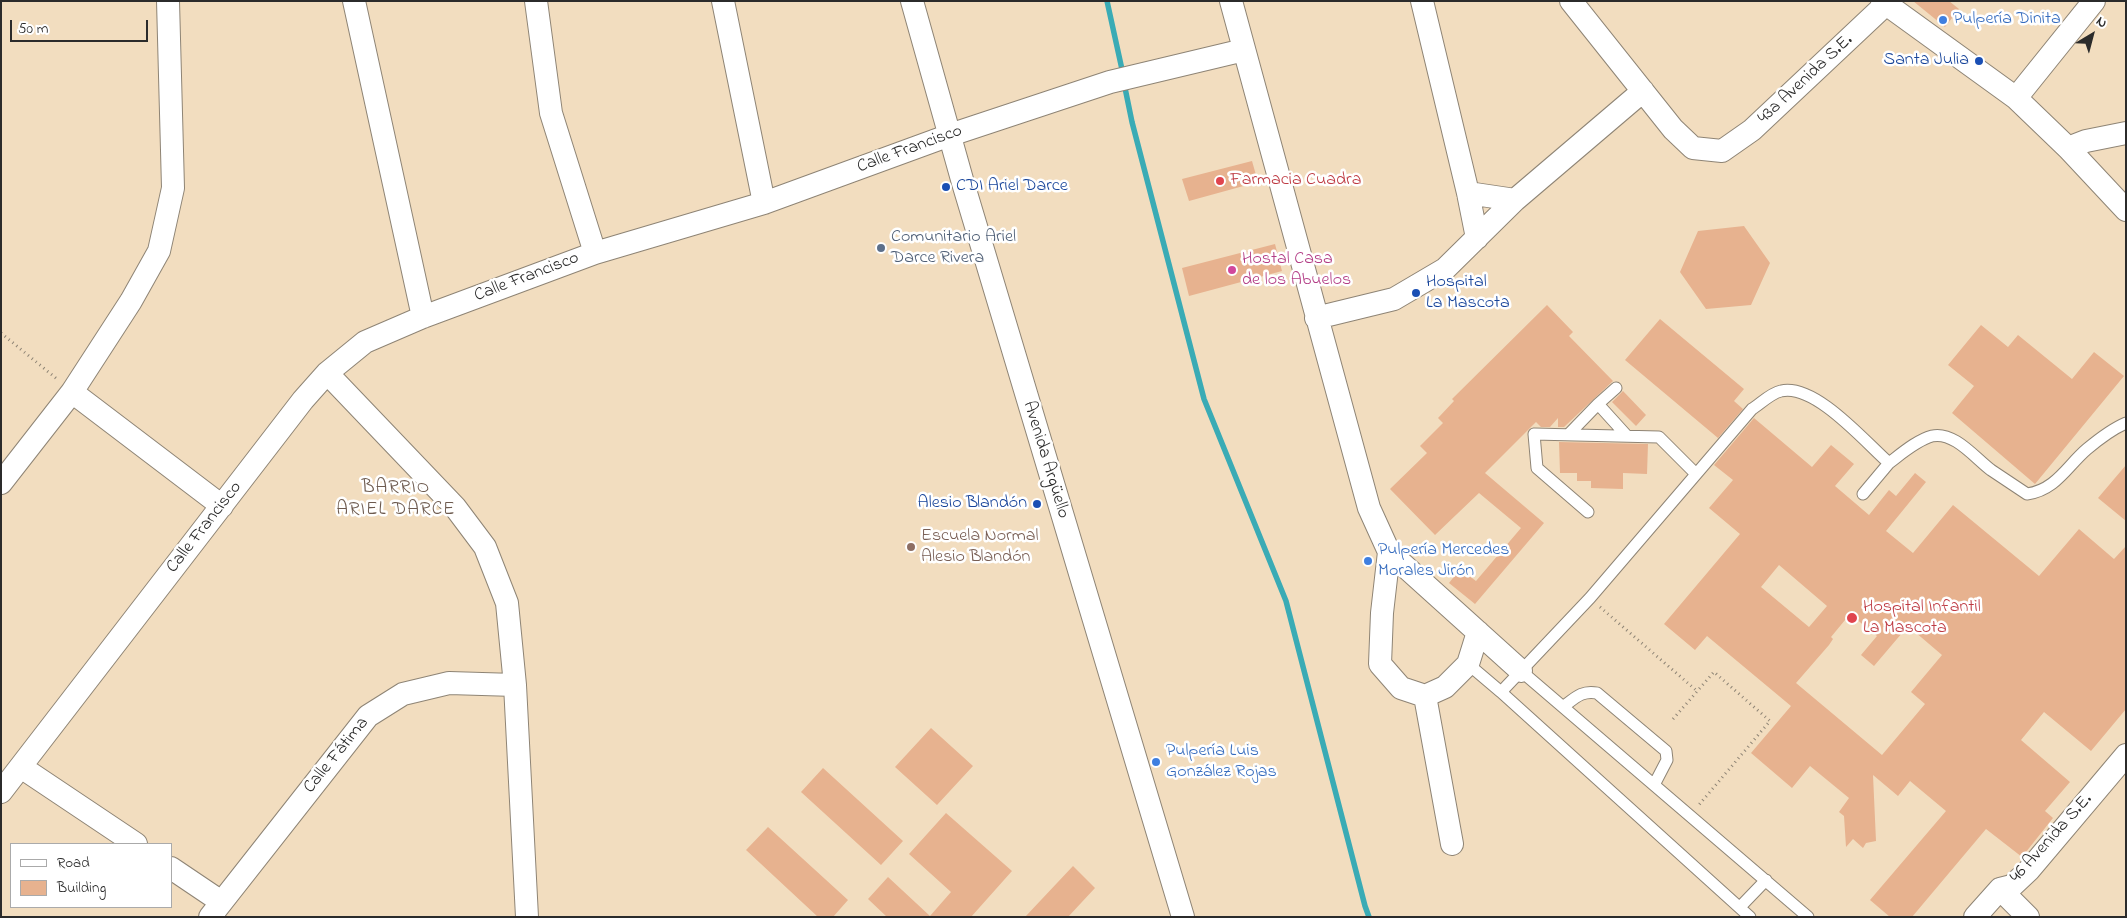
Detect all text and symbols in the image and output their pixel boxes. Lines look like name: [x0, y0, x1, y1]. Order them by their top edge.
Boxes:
place label: Pulpería Dinita: [1953, 9, 2061, 31]
scale bar: [12, 10, 150, 42]
north arrow: [2067, 10, 2117, 60]
text: N: [2091, 11, 2111, 34]
marker: Pulpería Dinita: [1937, 14, 1949, 26]
text: 50 m: [18, 18, 48, 40]
street label: 43a Avenida S.E.: [1754, 31, 1858, 129]
place label: Santa Julia: [1884, 50, 1969, 72]
marker: Santa Julia: [1973, 55, 1985, 67]
street label: Calle Francisco: [854, 121, 966, 179]
place label: Farmacia Cuadra: [1230, 170, 1361, 192]
marker: Farmacia Cuadra: [1214, 175, 1226, 187]
place label: CDI Ariel Darce: [956, 176, 1068, 198]
marker: CDI Ariel Darce: [940, 181, 952, 193]
place label: Comunitario Ariel Darce Rivera: [891, 227, 1016, 270]
marker: Comunitario Ariel Darce Rivera: [875, 242, 887, 254]
street label: Calle Francisco: [472, 248, 582, 308]
place label: Hostal Casa de los Abuelos: [1242, 249, 1351, 292]
marker: Hostal Casa de los Abuelos: [1226, 264, 1238, 276]
place label: Hospital La Mascota: [1426, 272, 1510, 314]
marker: Hospital La Mascota: [1410, 287, 1422, 299]
street label: Avenida Argüello: [1017, 399, 1073, 521]
street label: Calle Francisco: [163, 478, 247, 578]
district label: BARRIO ARIEL DARCE: [335, 478, 457, 522]
place label: Alesio Blandón: [918, 493, 1027, 515]
marker: Alesio Blandón: [1031, 498, 1043, 510]
place label: Escuela Normal Alesio Blandón: [921, 526, 1038, 568]
place label: Pulpería Mercedes Morales Jirón: [1378, 540, 1509, 582]
marker: Escuela Normal Alesio Blandón: [905, 541, 917, 553]
marker: Pulpería Mercedes Morales Jirón: [1362, 555, 1374, 567]
place label: Hospital Infantil La Mascota: [1863, 597, 1981, 640]
marker: Hospital Infantil La Mascota: [1845, 611, 1859, 625]
street label: Calle Fátima: [300, 713, 374, 799]
place label: Pulpería Luis González Rojas: [1166, 741, 1277, 784]
marker: Pulpería Luis González Rojas: [1150, 756, 1162, 768]
street label: 46 Avenida S.E.: [2006, 790, 2098, 888]
legend: [10, 843, 172, 908]
text: Road: [57, 852, 90, 874]
text: Building: [57, 877, 106, 899]

